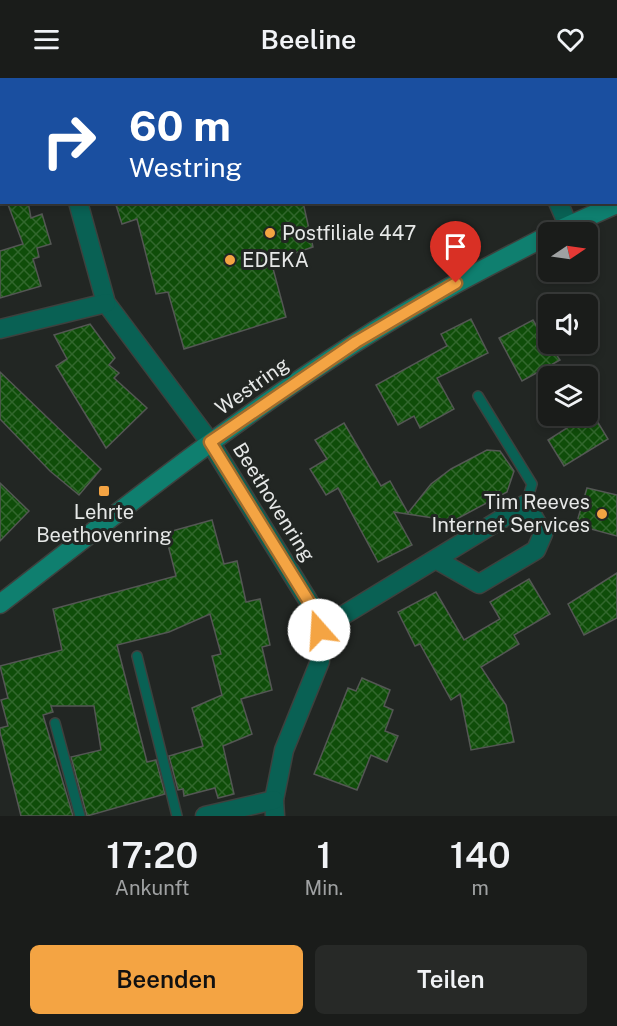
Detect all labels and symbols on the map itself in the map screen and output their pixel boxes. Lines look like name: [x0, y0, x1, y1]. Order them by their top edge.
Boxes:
place label: Postfiliale 447: [282, 221, 416, 245]
pin: [430, 221, 481, 283]
north arrow: [538, 222, 598, 282]
marker: Postfiliale 447: [263, 226, 277, 240]
place label: EDEKA: [242, 248, 309, 272]
marker: EDEKA: [223, 253, 237, 267]
street label: Westring: [211, 352, 293, 420]
street label: Beethovenring: [228, 438, 320, 566]
marker: Lehrte Beethovenring: [97, 484, 111, 498]
place label: Tim Reeves Internet Services: [431, 490, 590, 537]
place label: Lehrte Beethovenring: [36, 500, 172, 547]
marker: Tim Reeves Internet Services: [595, 507, 609, 521]
position arrow: [287, 598, 351, 662]

